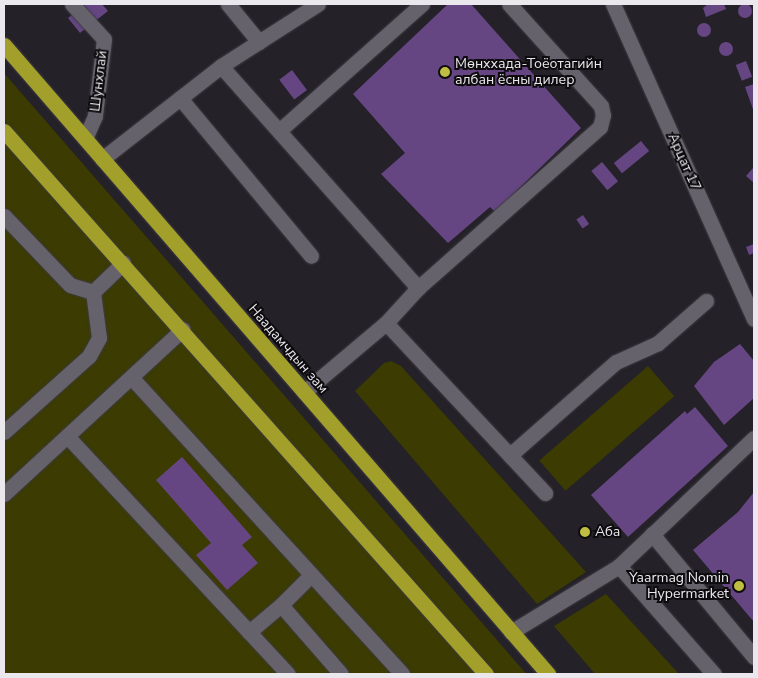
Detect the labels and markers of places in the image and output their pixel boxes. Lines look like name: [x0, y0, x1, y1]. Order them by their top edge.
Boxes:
place label: Мөнххада-Тоёотагийн албан ёсны дилер: [455, 56, 602, 88]
marker: Мөнххада-Тоёотагийн албан ёсны дилер: [439, 66, 451, 78]
place label: Аба: [595, 524, 620, 540]
marker: Аба: [579, 526, 591, 538]
place label: Yaarmag Nomin Hypermarket: [629, 570, 729, 602]
marker: Yaarmag Nomin Hypermarket: [733, 580, 745, 592]

